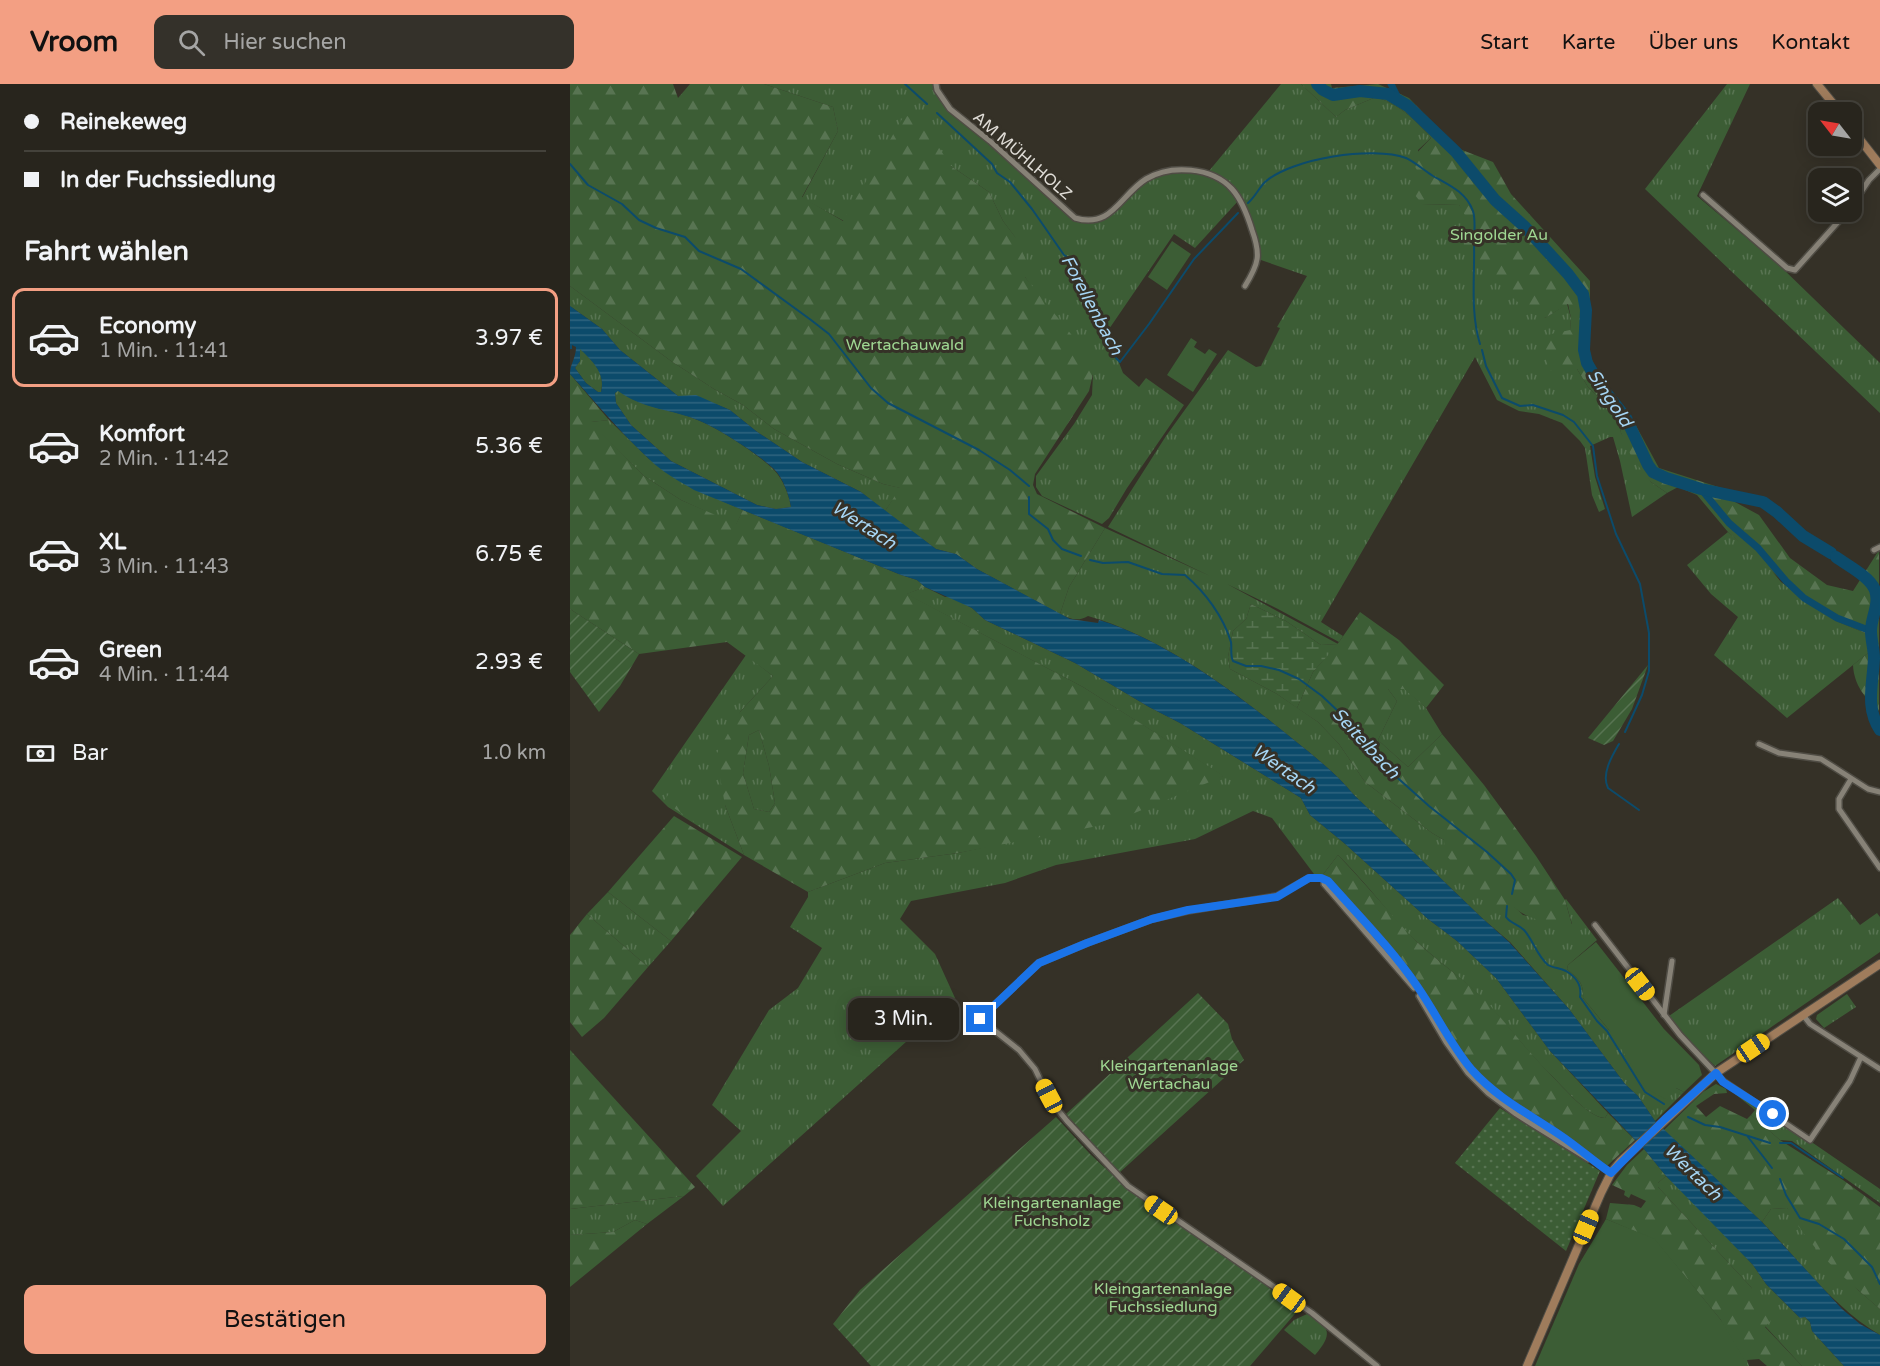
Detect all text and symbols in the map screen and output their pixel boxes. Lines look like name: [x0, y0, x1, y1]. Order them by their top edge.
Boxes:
search box: [154, 15, 574, 69]
text: Vroom: [30, 25, 118, 59]
icon: search: [175, 26, 208, 59]
text: Hier suchen: [223, 29, 347, 55]
text: Start: [1480, 30, 1529, 55]
text: Karte: [1562, 30, 1615, 55]
text: Über uns: [1648, 30, 1738, 55]
text: Kontakt: [1771, 30, 1850, 55]
north arrow: [1808, 102, 1862, 156]
map controls: [1808, 102, 1862, 222]
street label: AM MÜHLHOLZ: [969, 107, 1076, 204]
text: Reinekeweg: [60, 109, 187, 135]
text: In der Fuchssiedlung: [60, 167, 276, 193]
button: layers: [1808, 168, 1862, 222]
park label: Singolder Au: [1450, 225, 1548, 245]
text: Fahrt wählen: [24, 235, 189, 268]
water label: Forellenbach: [1056, 251, 1128, 360]
icon: car: [27, 311, 81, 365]
text: Economy: [99, 313, 196, 339]
text: 3.97 €: [475, 325, 543, 351]
park label: Wertachauwald: [846, 335, 964, 355]
text: 1 Min. · 11:41: [99, 339, 229, 363]
water label: Singold: [1583, 365, 1639, 433]
icon: car: [27, 419, 81, 473]
text: Komfort: [99, 421, 185, 447]
text: 5.36 €: [475, 433, 543, 459]
text: 2 Min. · 11:42: [99, 447, 229, 471]
water label: Wertach: [828, 496, 901, 554]
icon: car: [27, 527, 81, 581]
text: XL: [99, 529, 126, 555]
text: 6.75 €: [475, 541, 543, 567]
text: 3 Min. · 11:43: [99, 555, 229, 579]
icon: car: [27, 635, 81, 689]
text: Green: [99, 637, 162, 663]
text: 2.93 €: [475, 649, 543, 675]
text: 4 Min. · 11:44: [99, 663, 229, 687]
water label: Seitelbach: [1328, 703, 1405, 784]
icon: cash: [24, 737, 57, 770]
water label: Wertach: [1248, 739, 1321, 799]
text: Bar: [72, 740, 108, 766]
text: 1.0 km: [481, 741, 546, 765]
car: [1622, 964, 1658, 1004]
callout: 3 Min.: [848, 998, 959, 1040]
route end: [966, 1005, 993, 1032]
text: 3 Min.: [874, 1007, 933, 1031]
car: [1733, 1030, 1773, 1066]
park label: Kleingartenanlage Wertachau: [1100, 1056, 1238, 1094]
car: [1033, 1076, 1065, 1116]
route start: [1759, 1100, 1786, 1127]
water label: Wertach: [1659, 1139, 1727, 1206]
car: [1141, 1192, 1181, 1228]
park label: Kleingartenanlage Fuchsholz: [983, 1193, 1121, 1231]
car: [1571, 1207, 1601, 1247]
park label: Kleingartenanlage Fuchssiedlung: [1094, 1279, 1232, 1317]
car: [1269, 1280, 1309, 1316]
button: Bestätigen: [24, 1285, 546, 1354]

